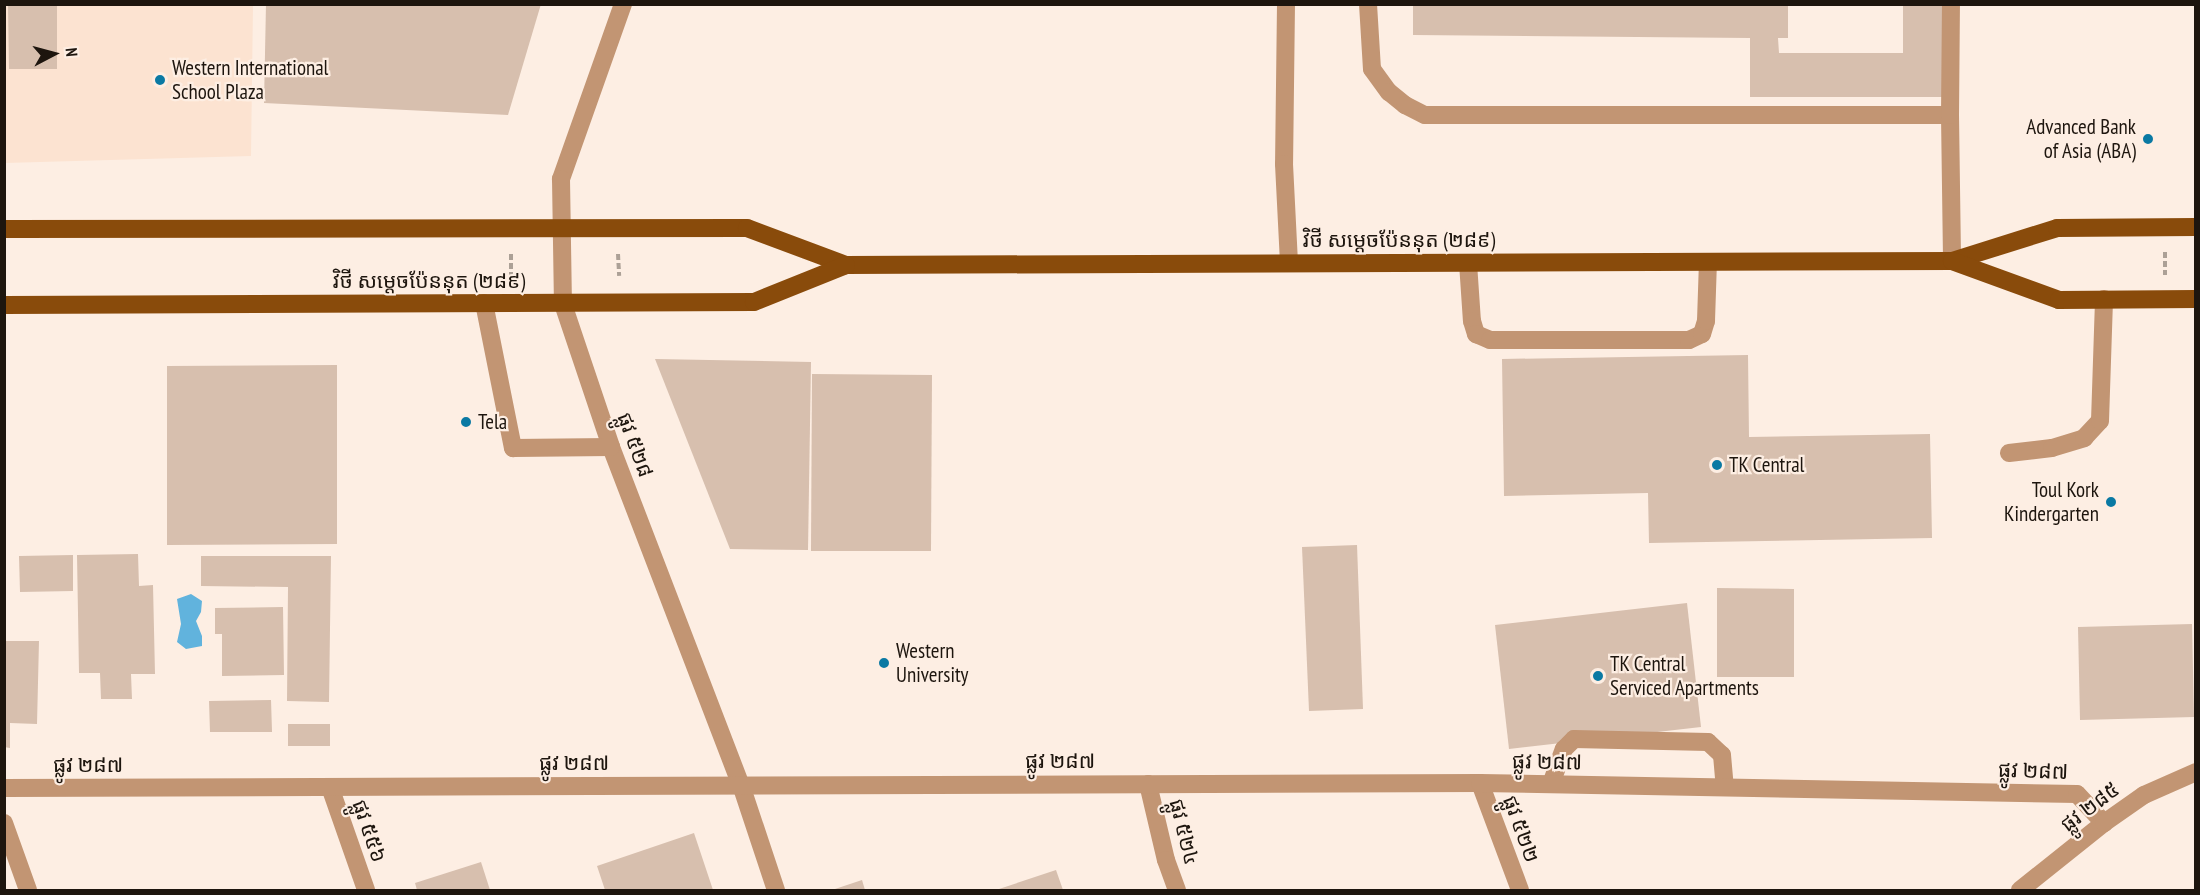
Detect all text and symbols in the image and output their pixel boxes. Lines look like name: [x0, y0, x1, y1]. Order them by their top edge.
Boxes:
north arrow: [24, 24, 84, 84]
text: N: [62, 47, 82, 57]
place label: Western International School Plaza: [172, 55, 329, 105]
marker: Western International School Plaza: [153, 73, 167, 87]
place label: Advanced Bank of Asia (ABA): [2026, 114, 2136, 164]
marker: Advanced Bank of Asia (ABA): [2141, 132, 2155, 146]
street label: វិថី សម្តេចប៉ែននុត (២៨៩): [1303, 227, 1495, 253]
street label: វិថី សម្តេចប៉ែននុត (២៨៩): [333, 268, 525, 294]
place label: Tela: [478, 409, 507, 435]
street label: ផ្លូវ ៥២៨: [612, 409, 658, 481]
marker: Tela: [459, 415, 473, 429]
place label: TK Central: [1729, 452, 1805, 478]
marker: TK Central: [1710, 458, 1724, 472]
place label: Toul Kork Kindergarten: [2004, 477, 2099, 527]
marker: Toul Kork Kindergarten: [2104, 495, 2118, 509]
place label: Western University: [896, 638, 968, 688]
place label: TK Central Serviced Apartments: [1610, 651, 1759, 701]
marker: Western University: [877, 656, 891, 670]
marker: TK Central Serviced Apartments: [1591, 669, 1605, 683]
street label: ផ្លូវ ២៨៧: [1025, 748, 1095, 774]
street label: ផ្លូវ ២៨៧: [1512, 749, 1582, 775]
street label: ផ្លូវ ២៨៧: [539, 750, 609, 776]
street label: ផ្លូវ ២៨៧: [53, 752, 123, 778]
street label: ផ្លូវ ២៨៧: [1998, 757, 2068, 785]
street label: ផ្លូវ ២៨៥: [2056, 777, 2124, 837]
street label: ផ្លូវ ៥២២: [1497, 792, 1545, 866]
street label: ផ្លូវ ៥៥៦: [347, 796, 391, 866]
street label: ផ្លូវ ៥២៤: [1164, 796, 1204, 868]

